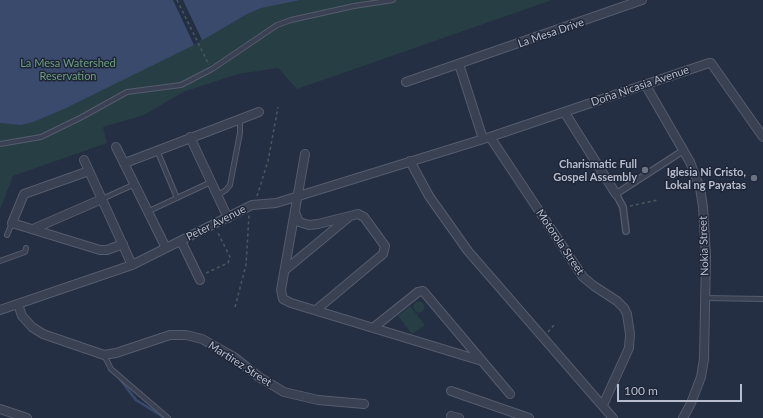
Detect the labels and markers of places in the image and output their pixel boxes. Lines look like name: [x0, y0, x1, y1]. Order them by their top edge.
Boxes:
place label: Charismatic Full Gospel Assembly: [553, 157, 637, 183]
marker: Charismatic Full Gospel Assembly: [640, 165, 650, 175]
place label: Iglesia Ni Cristo, Lokal ng Payatas: [665, 165, 746, 191]
marker: Iglesia Ni Cristo, Lokal ng Payatas: [749, 173, 759, 183]

